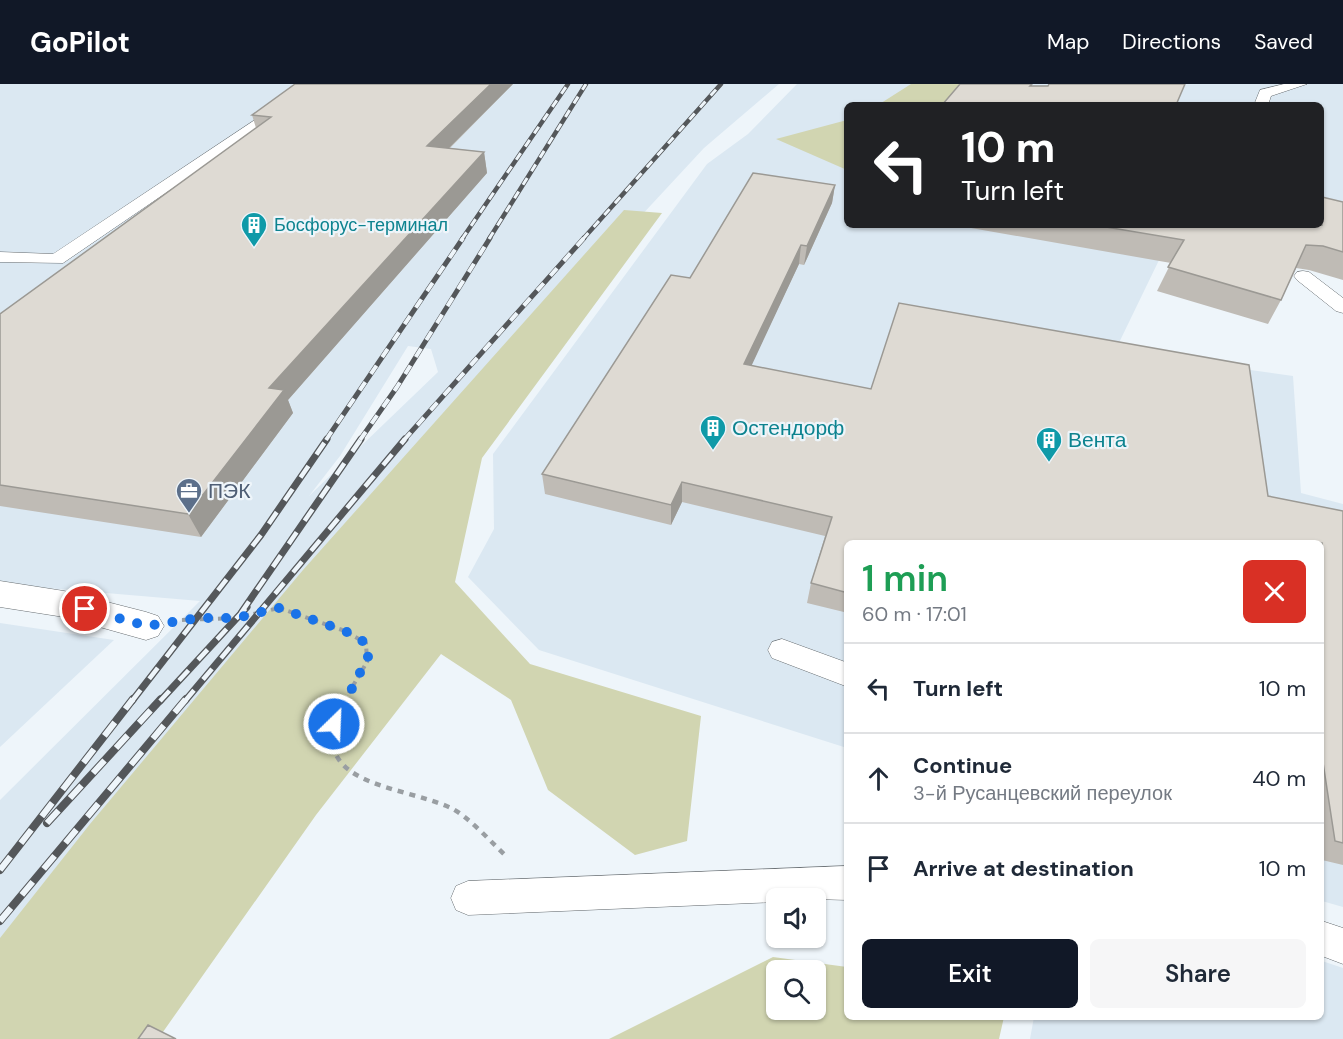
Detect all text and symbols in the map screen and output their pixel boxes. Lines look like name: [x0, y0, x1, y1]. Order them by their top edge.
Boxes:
text: GoPilot: [30, 24, 130, 61]
text: Map: [1047, 28, 1089, 56]
text: Directions: [1122, 28, 1221, 56]
text: Saved: [1254, 28, 1313, 56]
text: 10 m: [961, 120, 1055, 175]
icon: left: [862, 126, 940, 204]
text: Turn left: [961, 173, 1064, 208]
building icon: Босфорус-терминал: [239, 210, 269, 248]
place label: Босфорус-терминал: [274, 213, 448, 237]
building icon: Остендорф: [698, 413, 728, 451]
place label: Остендорф: [732, 414, 844, 442]
building icon: Вента: [1034, 425, 1064, 463]
place label: Вента: [1068, 426, 1127, 454]
office icon: ПЭК: [174, 476, 204, 514]
place label: ПЭК: [208, 477, 251, 505]
text: 1 min: [862, 555, 948, 602]
button: close: [1243, 560, 1306, 623]
pin: [59, 583, 110, 634]
icon: arrive: [68, 592, 101, 625]
text: 60 m · 17:01: [862, 601, 967, 627]
icon: left: [862, 672, 895, 705]
text: Turn left: [913, 674, 1003, 703]
text: 10 m: [1259, 674, 1306, 703]
position arrow: [302, 692, 366, 756]
text: Continue: [913, 751, 1012, 780]
icon: ahead: [862, 762, 895, 795]
text: 40 m: [1252, 764, 1306, 793]
text: 3-й Русанцевский переулок: [913, 780, 1172, 806]
icon: arrive: [862, 852, 895, 885]
text: Arrive at destination: [913, 854, 1134, 883]
text: 10 m: [1259, 854, 1306, 883]
map controls: [766, 888, 826, 1020]
button: sound: [766, 888, 826, 948]
button: Exit: [862, 939, 1078, 1008]
button: Share: [1090, 939, 1306, 1008]
button: search: [766, 960, 826, 1020]

